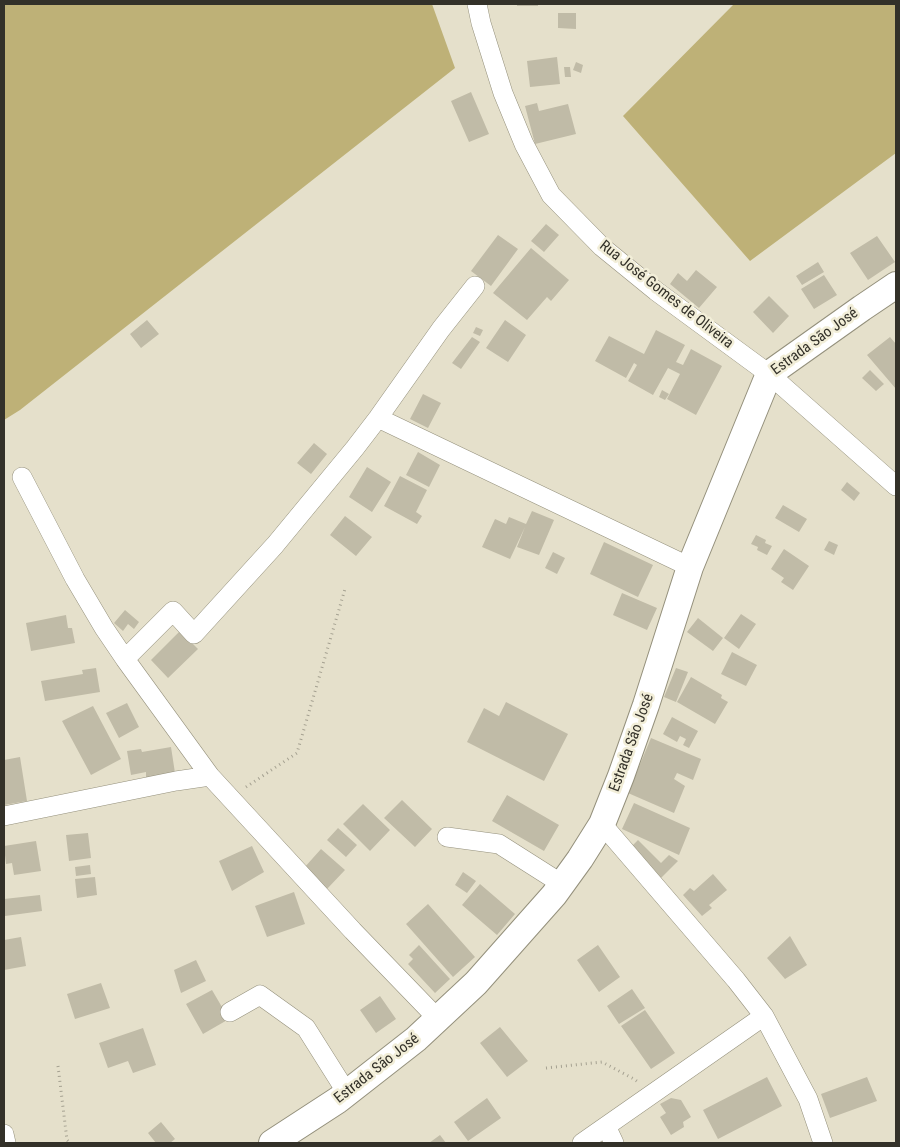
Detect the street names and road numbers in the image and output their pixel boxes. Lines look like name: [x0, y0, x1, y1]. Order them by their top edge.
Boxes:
street label: Rua José Gomes de Oliveira: [595, 237, 737, 353]
street label: Estrada São José: [768, 304, 862, 380]
street label: Estrada São José: [606, 692, 658, 794]
street label: Estrada São José: [331, 1030, 423, 1108]

